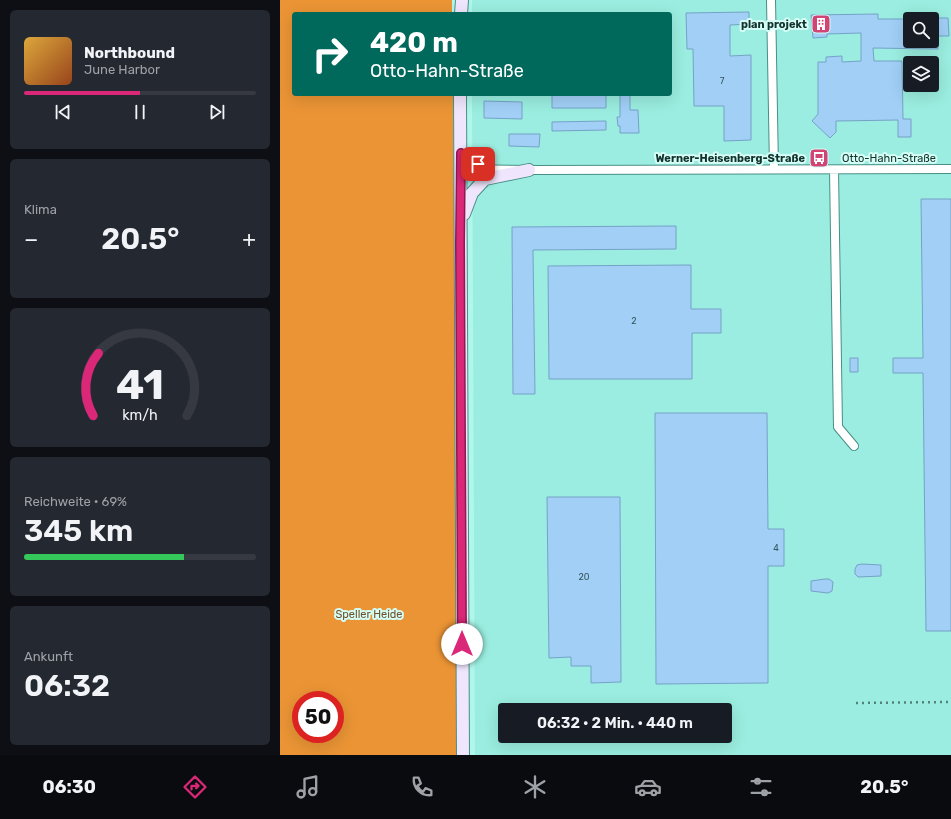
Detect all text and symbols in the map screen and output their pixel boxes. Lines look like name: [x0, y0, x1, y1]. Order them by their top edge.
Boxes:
map controls: [903, 12, 939, 92]
button: search: [903, 12, 939, 48]
building icon: plan projekt: [810, 13, 832, 35]
place label: plan projekt: [741, 18, 807, 31]
text: 420 m: [370, 26, 458, 59]
icon: right: [304, 28, 356, 80]
text: Northbound: [84, 44, 175, 62]
button: layers: [903, 56, 939, 92]
text: Otto-Hahn-Straße: [370, 60, 524, 82]
text: June Harbor: [84, 62, 160, 77]
house number: 7: [720, 76, 725, 86]
icon: previous: [52, 101, 74, 123]
icon: pause: [129, 101, 151, 123]
icon: next: [206, 101, 228, 123]
pin: [461, 147, 495, 181]
bus stop icon: Werner-Heisenberg-Straße: [808, 147, 830, 169]
place label: Werner-Heisenberg-Straße: [655, 152, 805, 165]
street label: Otto-Hahn-Straße: [842, 152, 936, 165]
icon: arrive: [467, 153, 489, 175]
text: Klima: [24, 202, 57, 217]
text: 20.5°: [101, 221, 179, 257]
text: −: [24, 226, 38, 253]
text: +: [242, 226, 256, 253]
house number: 2: [631, 316, 637, 326]
text: 41: [116, 359, 164, 408]
text: km/h: [122, 406, 158, 423]
text: Reichweite · 69%: [24, 494, 127, 509]
text: 345 km: [24, 513, 133, 549]
house number: 4: [773, 543, 779, 553]
house number: 20: [579, 572, 590, 582]
park label: Speller Heide: [335, 608, 403, 621]
position arrow: [441, 623, 483, 665]
text: Ankunft: [24, 649, 73, 664]
text: 06:32: [24, 668, 110, 704]
speed limit sign: 50: [292, 691, 344, 743]
text: 06:32 · 2 Min. · 440 m: [537, 714, 693, 732]
icon: directions: [181, 773, 209, 801]
icon: music: [294, 773, 322, 801]
icon: phone: [408, 773, 436, 801]
icon: climate: [521, 773, 549, 801]
icon: car: [634, 773, 662, 801]
icon: filters: [747, 773, 775, 801]
text: 06:30: [43, 776, 96, 798]
text: 20.5°: [860, 776, 908, 798]

